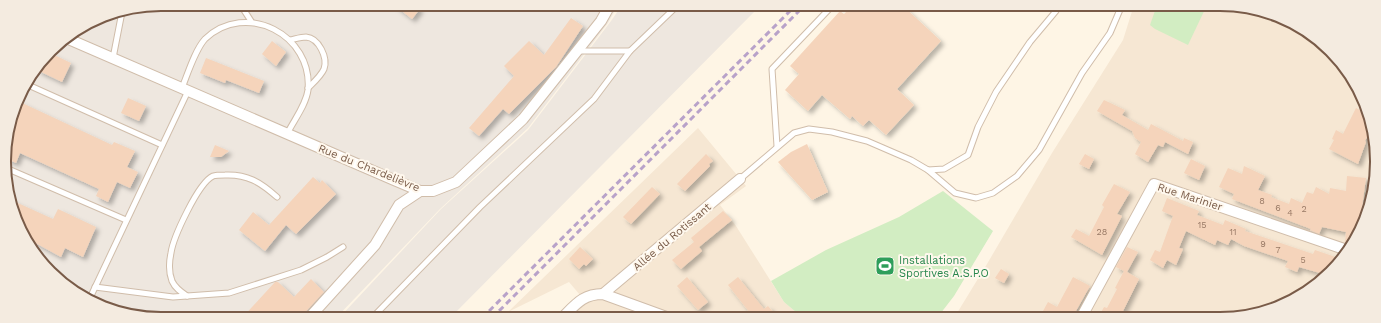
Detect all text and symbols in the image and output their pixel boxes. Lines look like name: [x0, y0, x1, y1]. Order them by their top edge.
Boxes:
street label: Rue du Chardelièvre: [316, 142, 422, 194]
street label: Rue Marinier: [1156, 180, 1225, 214]
house number: 8: [1259, 196, 1265, 206]
street label: Allée du Rotissant: [630, 200, 714, 274]
house number: 6: [1275, 203, 1281, 213]
house number: 2: [1301, 204, 1307, 214]
house number: 4: [1287, 208, 1293, 218]
house number: 15: [1198, 220, 1206, 230]
house number: 28: [1097, 227, 1107, 237]
house number: 11: [1229, 227, 1237, 237]
house number: 9: [1260, 239, 1266, 249]
house number: 7: [1275, 245, 1281, 255]
place label: Installations Sportives A.S.P.O: [899, 254, 989, 280]
sports icon: Installations Sportives A.S.P.O: [874, 255, 896, 277]
house number: 5: [1300, 255, 1306, 265]

